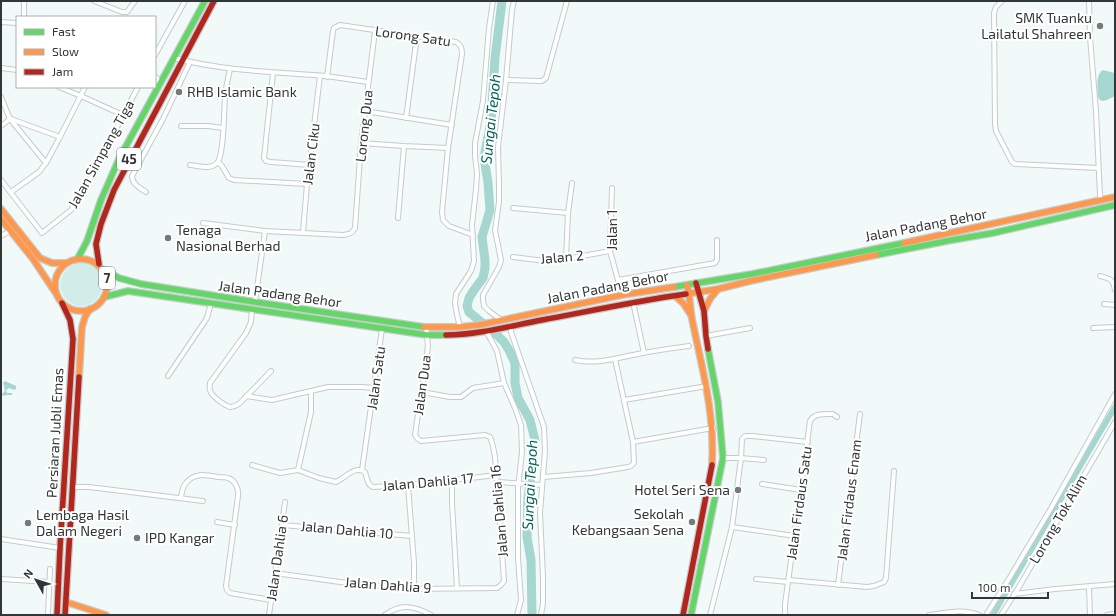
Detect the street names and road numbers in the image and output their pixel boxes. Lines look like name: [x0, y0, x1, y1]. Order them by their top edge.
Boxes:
street label: Lorong Satu: [374, 22, 452, 49]
street label: Lorong Dua: [351, 89, 376, 163]
street label: Jalan Simpang Tiga: [64, 97, 137, 211]
street label: Jalan Ciku: [298, 122, 323, 186]
road number: 45: [117, 148, 141, 170]
street label: Jalan Padang Behor: [863, 204, 989, 245]
street label: Jalan 1: [603, 209, 620, 251]
street label: Jalan 2: [540, 246, 584, 267]
street label: Jalan Padang Behor: [545, 266, 671, 307]
road number: 7: [99, 267, 115, 289]
street label: Jalan Padang Behor: [217, 276, 343, 311]
street label: Jalan Satu: [363, 345, 388, 411]
street label: Jalan Dua: [409, 354, 434, 416]
street label: Persiaran Jubli Emas: [43, 368, 66, 498]
street label: Jalan Firdaus Enam: [833, 438, 864, 561]
street label: Jalan Firdaus Satu: [782, 445, 815, 561]
street label: Jalan Dahlia 16: [486, 464, 511, 558]
street label: Jalan Dahlia 17: [381, 469, 474, 494]
street label: Lorong Tok Alim: [1025, 471, 1090, 566]
street label: Jalan Dahlia 6: [262, 514, 291, 602]
street label: Jalan Dahlia 10: [300, 517, 394, 542]
street label: Jalan Dahlia 9: [344, 573, 432, 596]

